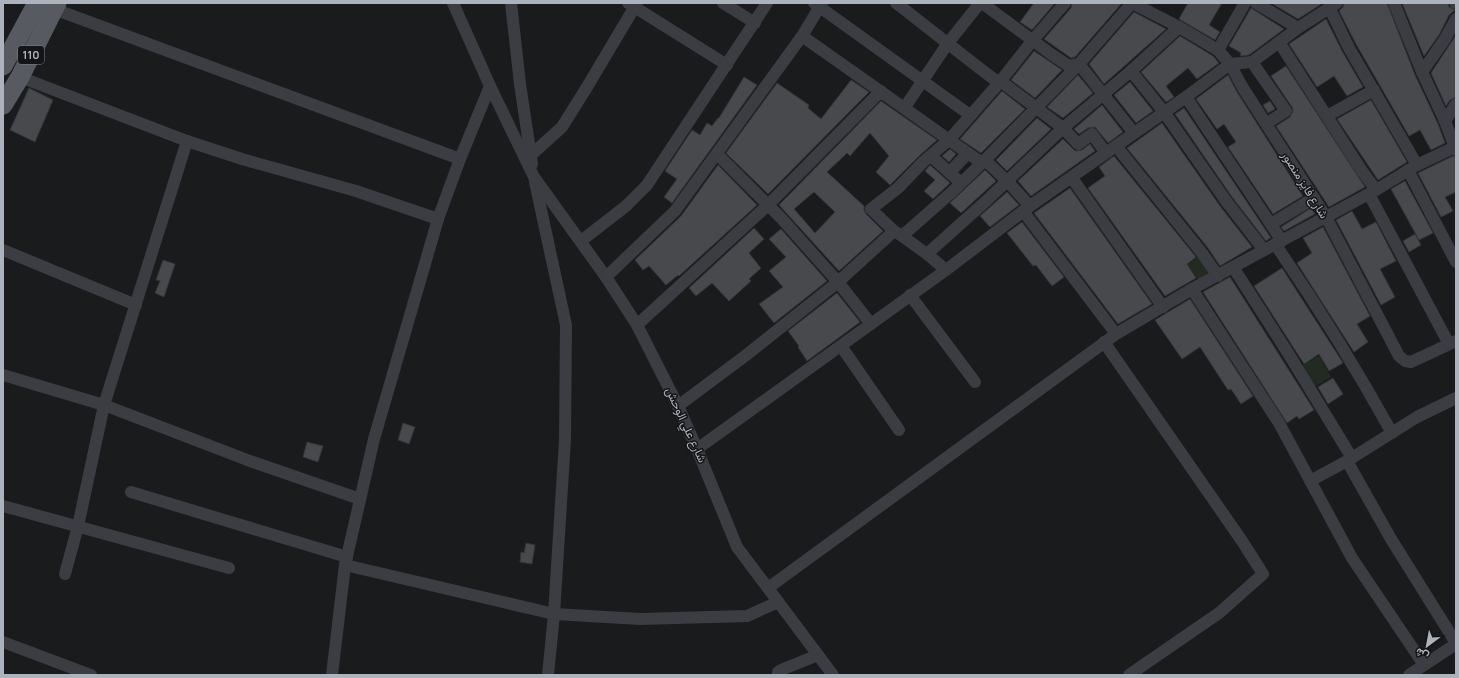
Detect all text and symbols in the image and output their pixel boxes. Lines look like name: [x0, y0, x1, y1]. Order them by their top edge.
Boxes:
road number: 110: [18, 46, 44, 64]
street label: شارع فايز منصور: [1277, 147, 1333, 222]
street label: شارع علي الوحش: [660, 384, 711, 466]
north arrow: [1407, 626, 1447, 666]
text: ش: [1412, 645, 1431, 665]

